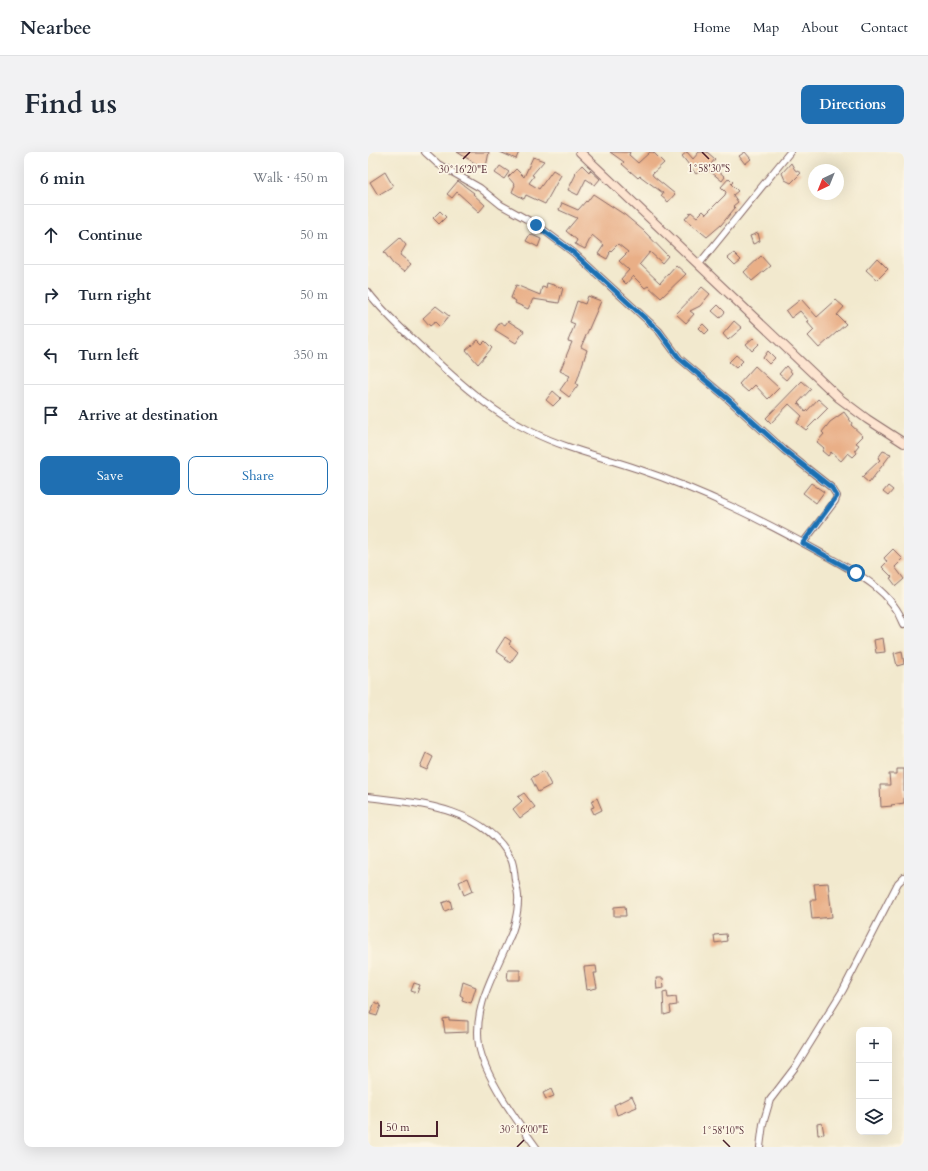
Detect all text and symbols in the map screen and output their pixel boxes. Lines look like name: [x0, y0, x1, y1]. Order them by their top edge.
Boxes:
text: Nearbee: [20, 15, 91, 41]
text: Home: [693, 18, 731, 37]
text: Map: [753, 18, 779, 37]
text: About: [801, 18, 838, 37]
text: Contact: [860, 18, 908, 37]
text: Find us: [24, 85, 117, 123]
button: Directions: [801, 85, 904, 124]
text: 1°58'30"S: [688, 162, 730, 176]
text: 30°16'20"E: [439, 163, 487, 177]
north arrow: [808, 164, 844, 200]
text: 6 min: [40, 167, 85, 190]
text: Walk · 450 m: [253, 169, 328, 187]
route end: [527, 216, 545, 234]
icon: ahead: [40, 224, 62, 246]
text: Continue: [78, 225, 143, 245]
text: 50 m: [300, 226, 328, 244]
icon: right: [40, 284, 62, 306]
text: Turn right: [78, 285, 151, 305]
text: 50 m: [300, 286, 328, 304]
icon: left: [40, 344, 62, 366]
text: Turn left: [78, 345, 139, 365]
text: 350 m: [294, 346, 328, 364]
icon: arrive: [40, 404, 62, 426]
text: Arrive at destination: [78, 405, 218, 425]
button: Save: [40, 456, 180, 495]
button: Share: [188, 456, 328, 495]
route start: [847, 564, 865, 582]
map controls: [856, 1027, 892, 1135]
button: +: [856, 1027, 892, 1063]
button: −: [856, 1063, 892, 1099]
button: layers: [856, 1099, 892, 1135]
scale bar: [380, 1119, 438, 1138]
text: 50 m: [386, 1120, 410, 1135]
text: 30°16'00"E: [500, 1123, 548, 1137]
text: 1°58'10"S: [702, 1124, 744, 1138]

